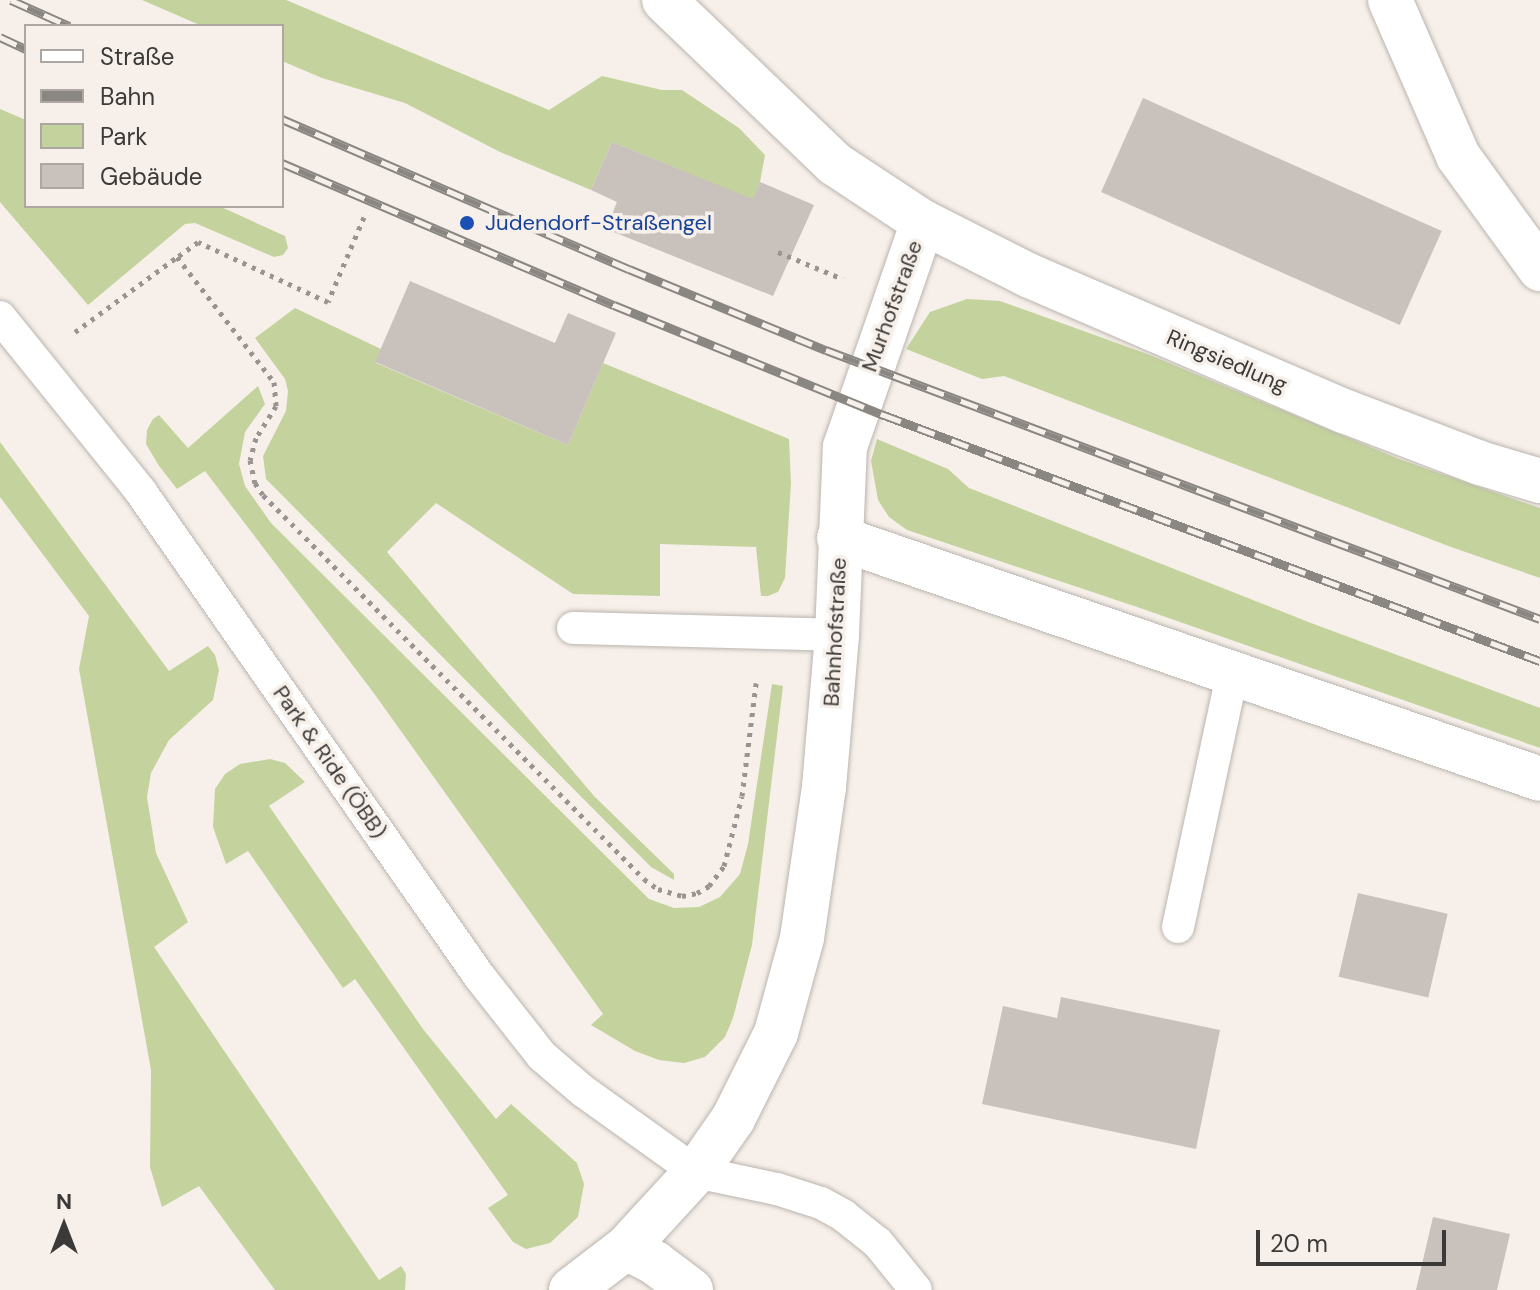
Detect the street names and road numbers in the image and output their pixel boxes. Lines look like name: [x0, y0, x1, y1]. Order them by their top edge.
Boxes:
street label: Murhofstraße: [856, 237, 928, 375]
street label: Ringsiedlung: [1163, 324, 1291, 398]
street label: Bahnhofstraße: [818, 557, 852, 707]
street label: Park & Ride (ÖBB): [267, 681, 393, 843]

